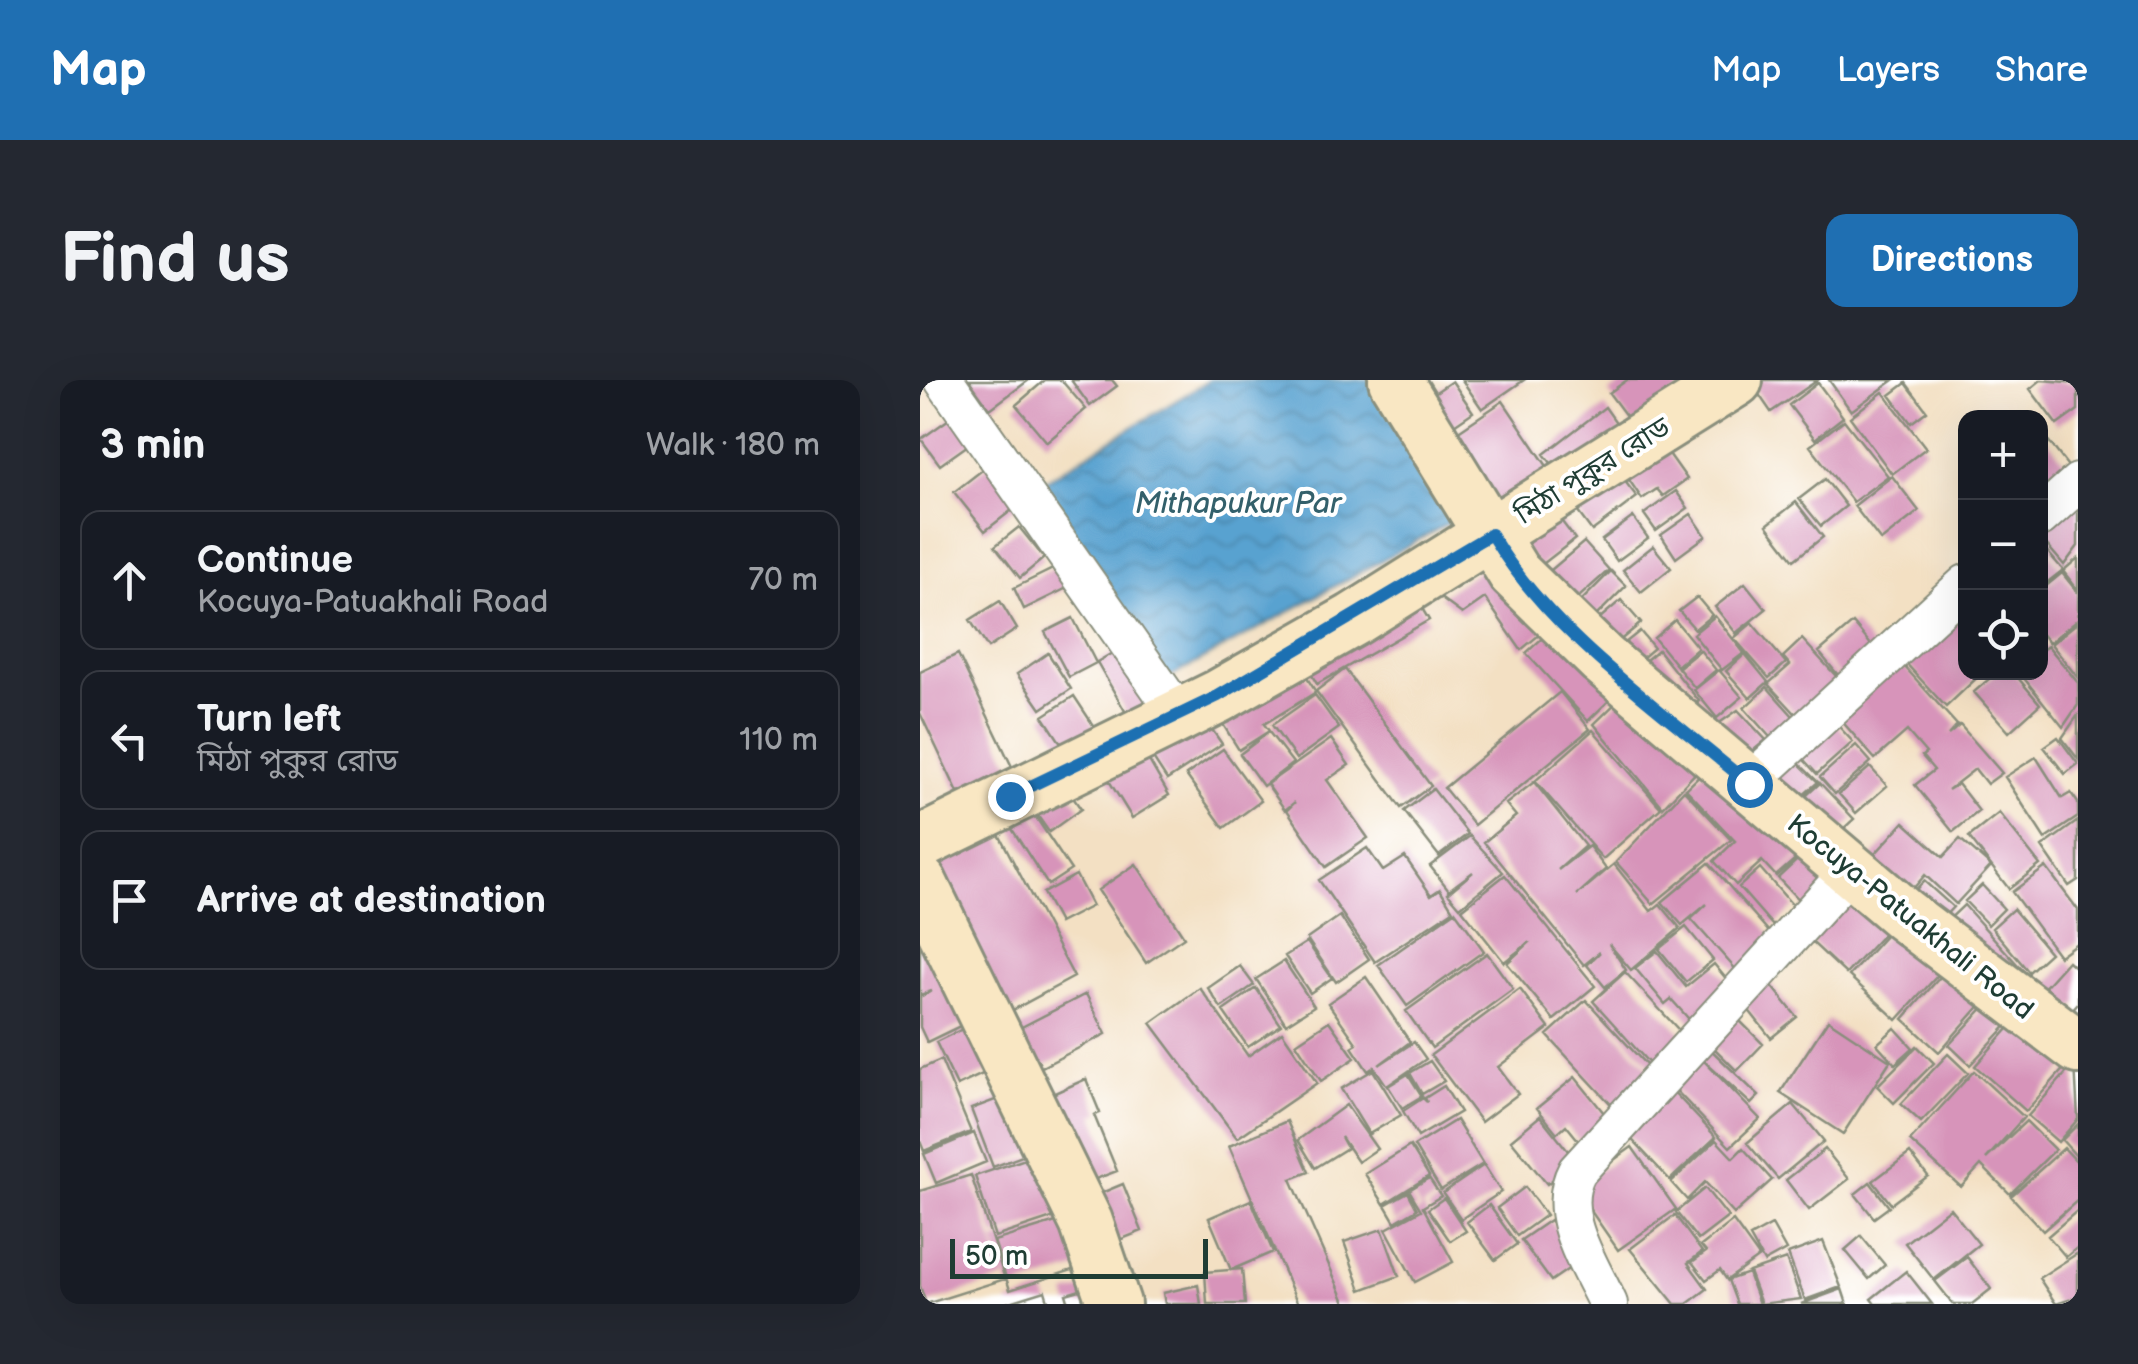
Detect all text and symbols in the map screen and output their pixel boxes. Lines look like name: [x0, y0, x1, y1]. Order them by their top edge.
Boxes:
text: Map: [50, 42, 146, 99]
text: Map: [1711, 49, 1782, 92]
text: Layers: [1837, 49, 1940, 92]
text: Share: [1995, 49, 2088, 92]
button: Directions: [1826, 214, 2078, 307]
text: Find us: [60, 218, 290, 302]
street label: মিঠা পুকুর রোড: [1508, 408, 1677, 532]
map controls: [1958, 410, 2048, 680]
button: +: [1958, 410, 2048, 500]
text: 3 min: [100, 420, 205, 471]
text: Walk · 180 m: [646, 426, 820, 465]
water label: Mithapukur Par: [1135, 486, 1343, 522]
button: −: [1958, 500, 2048, 590]
text: Continue: [197, 538, 353, 583]
icon: ahead: [102, 553, 157, 608]
text: 70 m: [748, 561, 818, 600]
text: Kocuya-Patuakhali Road: [197, 583, 548, 622]
button: locate: [1958, 590, 2048, 680]
text: Turn left: [197, 697, 341, 742]
icon: left: [102, 713, 157, 768]
text: 110 m: [739, 721, 818, 760]
text: মিঠা পুকুর রোড: [197, 742, 398, 781]
route start: [1727, 762, 1773, 808]
route end: [988, 774, 1034, 820]
street label: Kocuya-Patuakhali Road: [1780, 808, 2040, 1027]
icon: arrive: [102, 873, 157, 928]
text: Arrive at destination: [197, 878, 546, 923]
scale bar: [950, 1234, 1208, 1278]
text: 50 m: [965, 1240, 1028, 1273]

